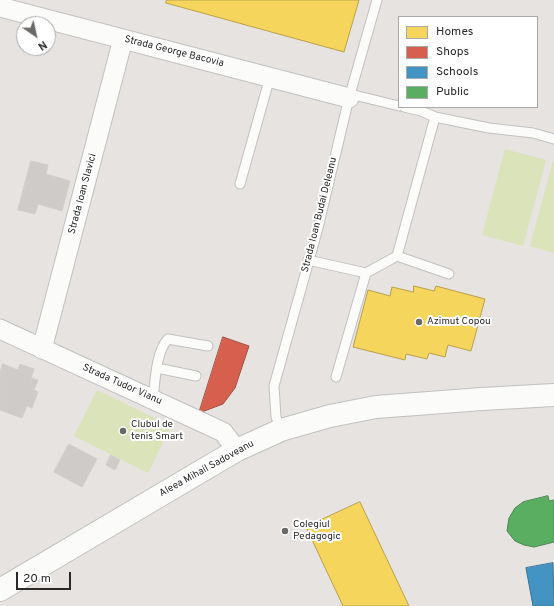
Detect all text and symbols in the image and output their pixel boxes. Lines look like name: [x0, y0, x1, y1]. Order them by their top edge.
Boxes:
north arrow: [16, 16, 56, 56]
legend: [398, 16, 538, 108]
text: Homes: [436, 24, 473, 40]
street label: Strada George Bacovia: [123, 34, 225, 70]
text: N: [35, 37, 49, 53]
text: Shops: [436, 44, 469, 60]
text: Schools: [436, 64, 478, 80]
text: Public: [436, 84, 469, 100]
street label: Strada Ioan Slavici: [67, 153, 99, 235]
street label: Strada Ioan Budai Deleanu: [300, 156, 340, 274]
place label: Azimut Copou: [427, 316, 491, 328]
marker: Azimut Copou: [414, 317, 424, 327]
street label: Strada Tudor Vianu: [80, 362, 164, 408]
place label: Clubul de tenis Smart: [131, 419, 183, 442]
marker: Clubul de tenis Smart: [118, 426, 128, 436]
street label: Aleea Mihail Sadoveanu: [158, 438, 256, 500]
place label: Colegiul Pedagogic: [293, 519, 340, 542]
marker: Colegiul Pedagogic: [280, 526, 290, 536]
scale bar: [18, 564, 73, 590]
text: 20 m: [23, 571, 51, 587]

